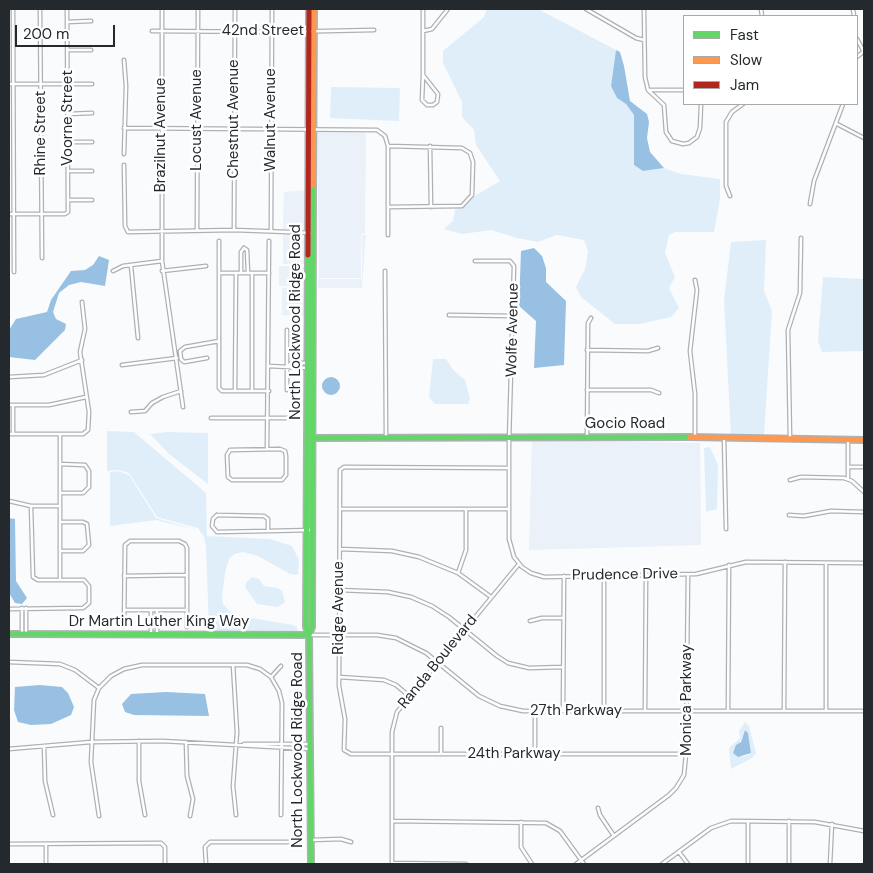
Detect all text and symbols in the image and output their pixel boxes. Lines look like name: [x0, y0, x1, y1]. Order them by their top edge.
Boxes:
scale bar: [18, 15, 118, 47]
legend: [683, 15, 858, 105]
street label: 42nd Street: [222, 22, 304, 40]
text: 200 m: [23, 24, 69, 44]
text: Fast: [730, 25, 759, 45]
text: Slow: [730, 50, 762, 70]
street label: Chestnut Avenue: [225, 59, 243, 179]
street label: Walnut Avenue: [262, 68, 280, 172]
street label: Locust Avenue: [188, 69, 206, 171]
street label: Voorne Street: [59, 70, 77, 166]
text: Jam: [730, 75, 759, 95]
street label: Brazilnut Avenue: [152, 78, 170, 192]
street label: Rhine Street: [32, 91, 50, 175]
street label: North Lockwood Ridge Road: [287, 224, 305, 420]
street label: Wolfe Avenue: [503, 283, 523, 377]
street label: Gocio Road: [585, 415, 665, 433]
street label: Ridge Avenue: [330, 561, 348, 655]
street label: Prudence Drive: [572, 565, 678, 585]
street label: Randa Boulevard: [395, 611, 481, 713]
street label: Dr Martin Luther King Way: [69, 613, 249, 631]
street label: Monica Parkway: [678, 644, 696, 756]
street label: North Lockwood Ridge Road: [289, 652, 307, 848]
street label: 27th Parkway: [530, 702, 622, 720]
street label: 24th Parkway: [467, 745, 561, 763]

